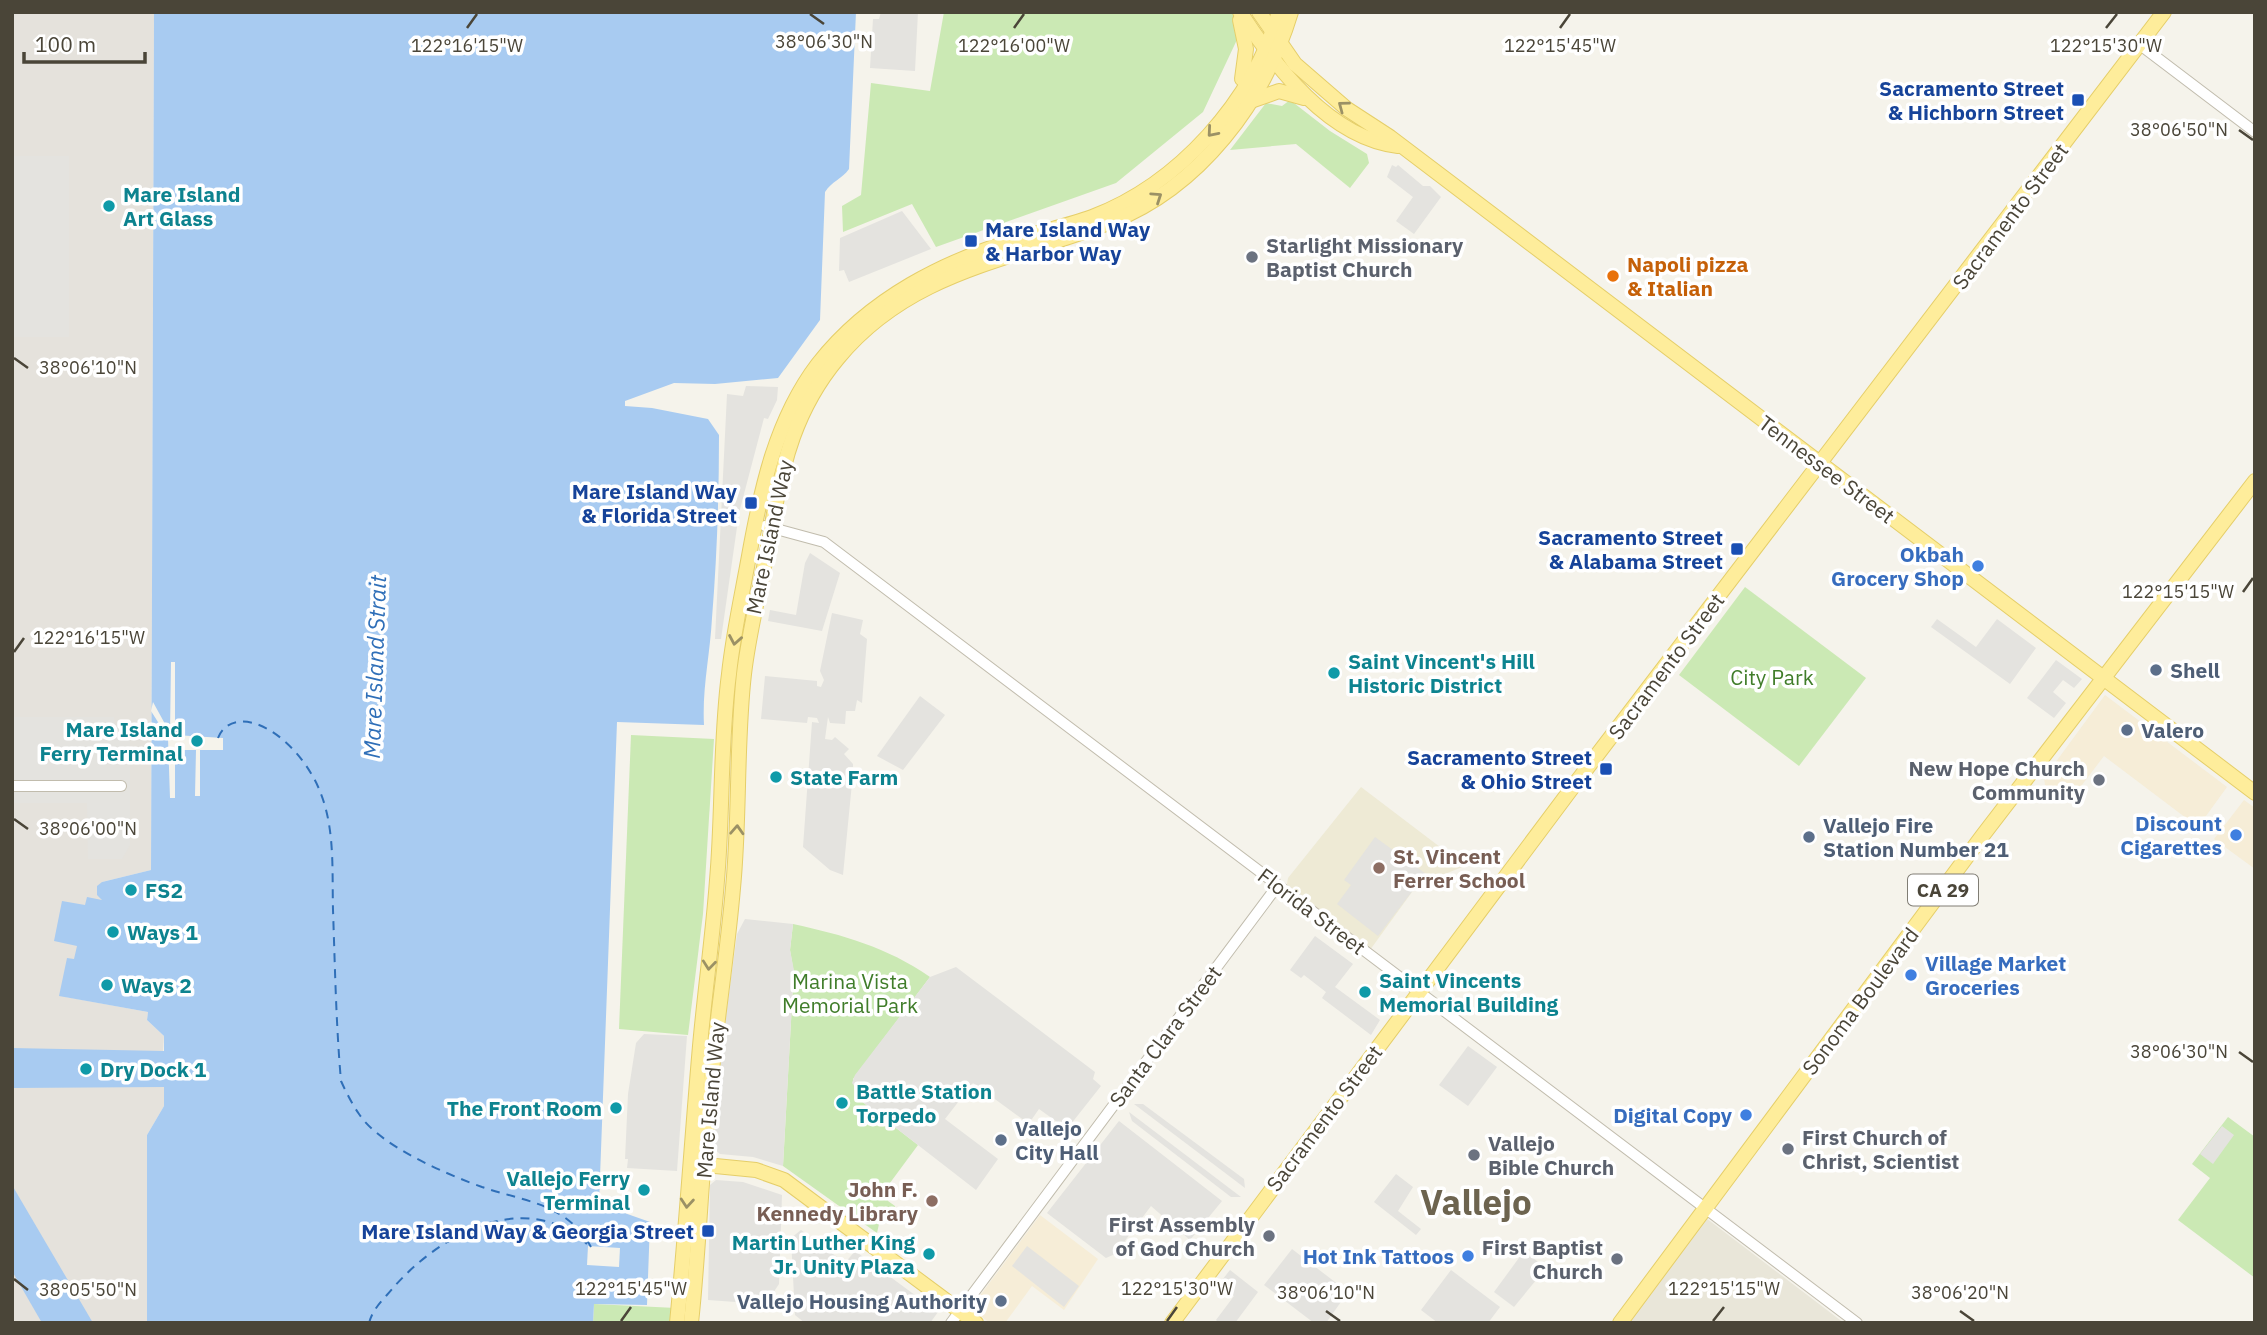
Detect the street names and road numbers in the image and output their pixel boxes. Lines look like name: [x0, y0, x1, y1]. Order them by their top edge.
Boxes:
street label: Sacramento Street: [1946, 137, 2074, 295]
street label: Tennessee Street: [1753, 409, 1901, 529]
street label: Mare Island Way: [739, 457, 799, 617]
street label: Sacramento Street: [1602, 587, 1730, 745]
street label: Florida Street: [1252, 861, 1372, 961]
road number: CA 29: [1908, 874, 1978, 906]
street label: Sonoma Boulevard: [1795, 922, 1925, 1080]
street label: Santa Clara Street: [1103, 960, 1227, 1112]
street label: Mare Island Way: [689, 1020, 731, 1179]
street label: Sacramento Street: [1260, 1039, 1388, 1197]

